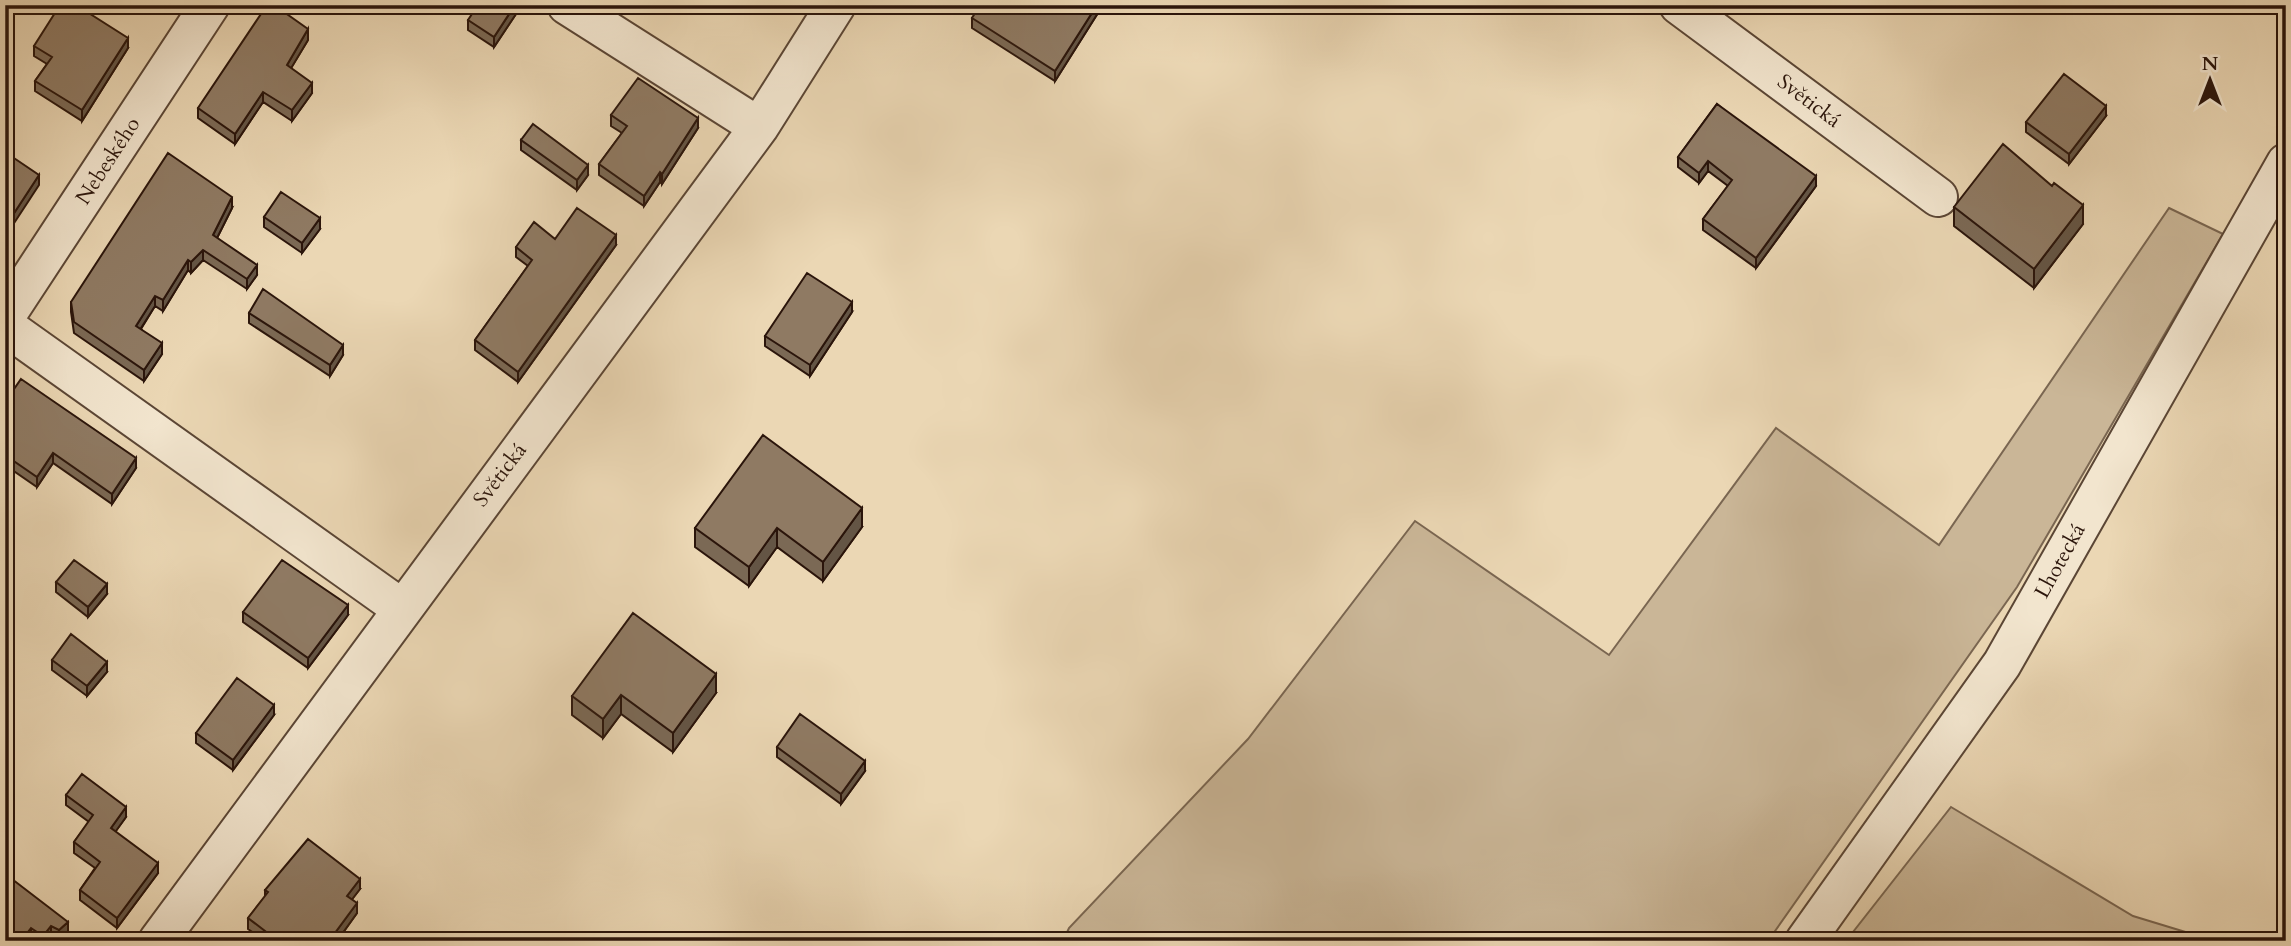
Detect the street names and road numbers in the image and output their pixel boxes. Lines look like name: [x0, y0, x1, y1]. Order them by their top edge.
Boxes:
street label: Světická: [1771, 67, 1847, 135]
street label: Nebeského: [69, 112, 147, 210]
street label: Světická: [466, 437, 534, 513]
street label: Lhotecká: [2028, 518, 2092, 604]

